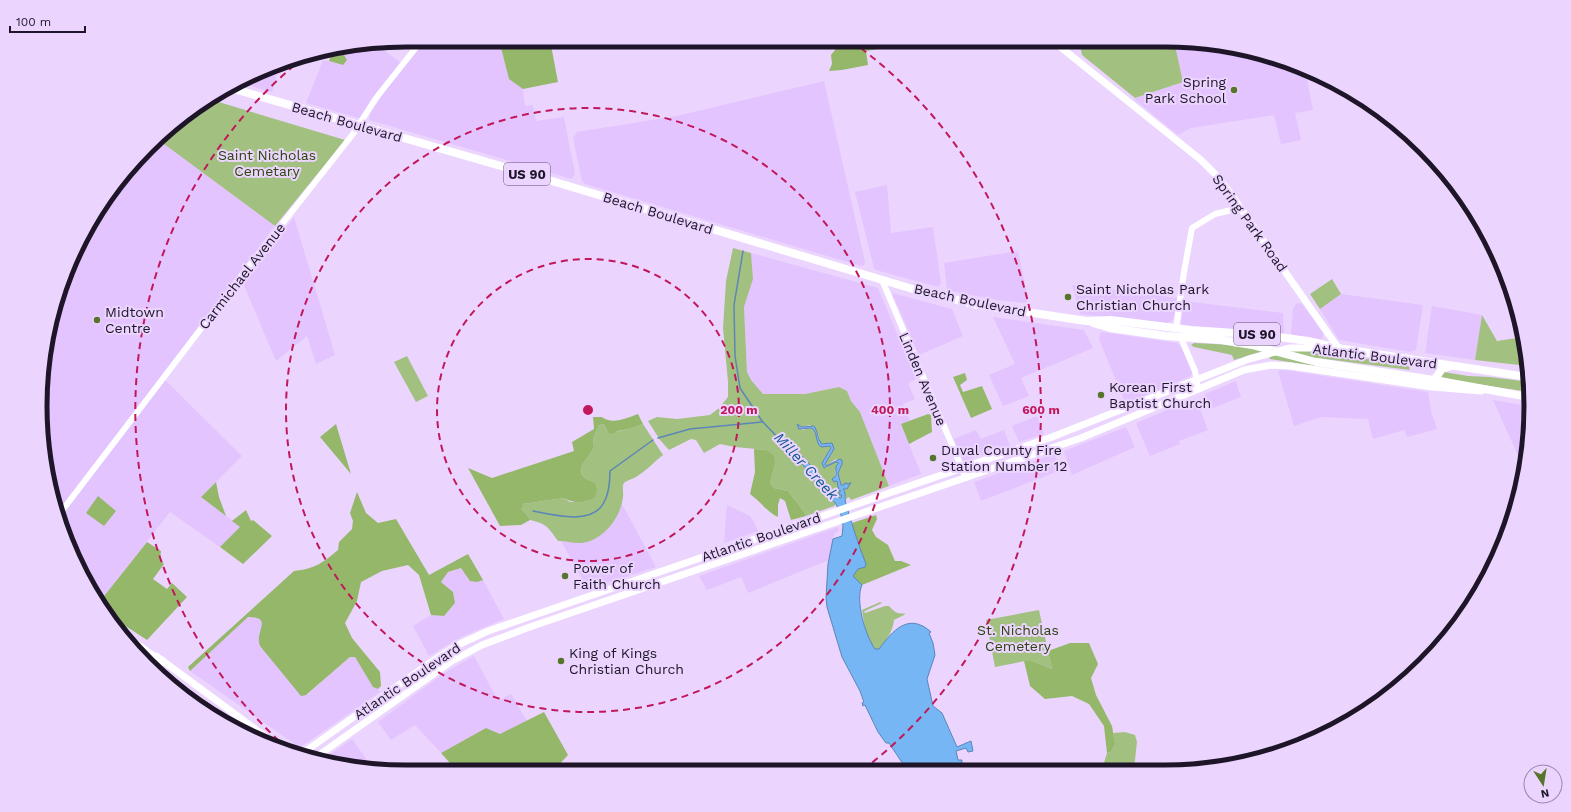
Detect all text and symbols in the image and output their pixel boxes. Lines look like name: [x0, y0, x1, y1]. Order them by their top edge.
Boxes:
scale bar: [10, 8, 85, 34]
text: 100 m: [16, 15, 51, 29]
place label: Spring Park School: [1145, 74, 1227, 106]
marker: Spring Park School: [1229, 85, 1239, 95]
street label: Beach Boulevard: [290, 99, 404, 145]
park label: Saint Nicholas Cemetary: [218, 147, 316, 179]
road number: US 90: [504, 163, 550, 185]
street label: Spring Park Road: [1209, 171, 1291, 275]
street label: Beach Boulevard: [601, 189, 715, 237]
street label: Carmichael Avenue: [196, 220, 288, 332]
street label: Beach Boulevard: [913, 280, 1027, 320]
place label: Saint Nicholas Park Christian Church: [1076, 281, 1209, 313]
marker: Saint Nicholas Park Christian Church: [1063, 292, 1073, 302]
place label: Midtown Centre: [105, 304, 164, 336]
marker: Midtown Centre: [92, 315, 102, 325]
road number: US 90: [1234, 323, 1280, 345]
street label: Linden Avenue: [896, 330, 950, 428]
street label: Atlantic Boulevard: [1312, 340, 1438, 372]
place label: Korean First Baptist Church: [1109, 379, 1211, 411]
marker: Korean First Baptist Church: [1096, 390, 1106, 400]
centre of rings: [581, 403, 595, 417]
text: 200 m: [720, 403, 758, 417]
text: 400 m: [871, 403, 909, 417]
text: 600 m: [1022, 403, 1060, 417]
water label: Miller Creek: [770, 429, 842, 504]
place label: Duval County Fire Station Number 12: [941, 442, 1067, 474]
marker: Duval County Fire Station Number 12: [928, 453, 938, 463]
street label: Atlantic Boulevard: [699, 509, 823, 565]
place label: Power of Faith Church: [573, 560, 661, 592]
marker: Power of Faith Church: [560, 571, 570, 581]
park label: St. Nicholas Cemetery: [977, 622, 1059, 654]
street label: Atlantic Boulevard: [351, 639, 463, 723]
place label: King of Kings Christian Church: [569, 645, 684, 677]
marker: King of Kings Christian Church: [556, 656, 566, 666]
north arrow: [1523, 764, 1563, 804]
text: N: [1540, 786, 1550, 800]

